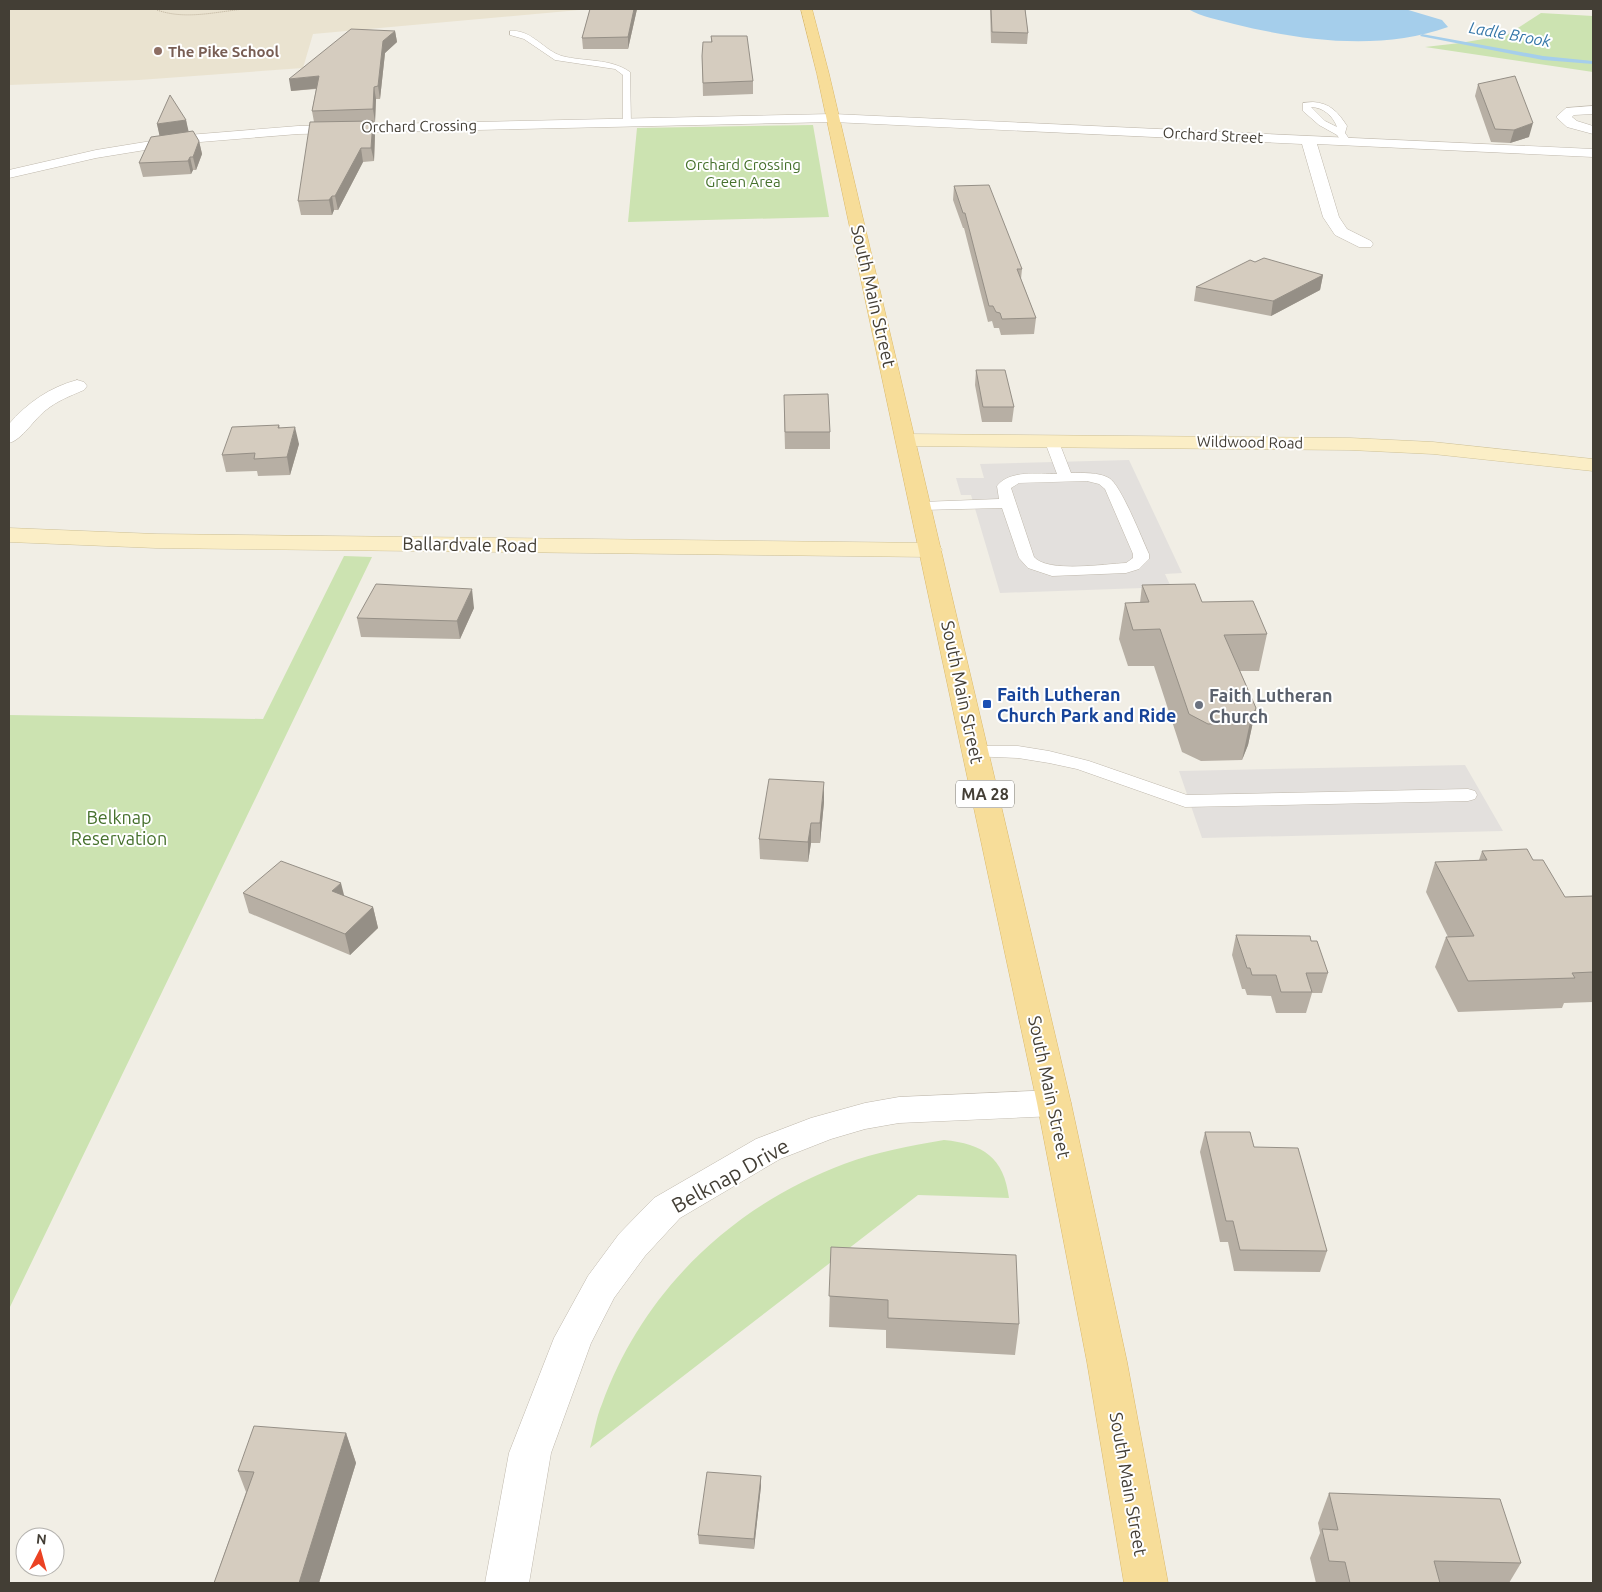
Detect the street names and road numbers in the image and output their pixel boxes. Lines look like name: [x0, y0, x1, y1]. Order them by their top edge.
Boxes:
street label: Orchard Crossing: [361, 116, 477, 136]
street label: Orchard Street: [1162, 124, 1264, 146]
street label: South Main Street: [848, 223, 900, 369]
street label: Wildwood Road: [1197, 433, 1303, 451]
street label: Ballardvale Road: [402, 533, 538, 555]
street label: South Main Street: [938, 619, 988, 765]
road number: MA 28: [956, 781, 1014, 808]
street label: South Main Street: [1025, 1014, 1075, 1160]
street label: Belknap Drive: [667, 1133, 793, 1217]
street label: South Main Street: [1107, 1411, 1151, 1557]

